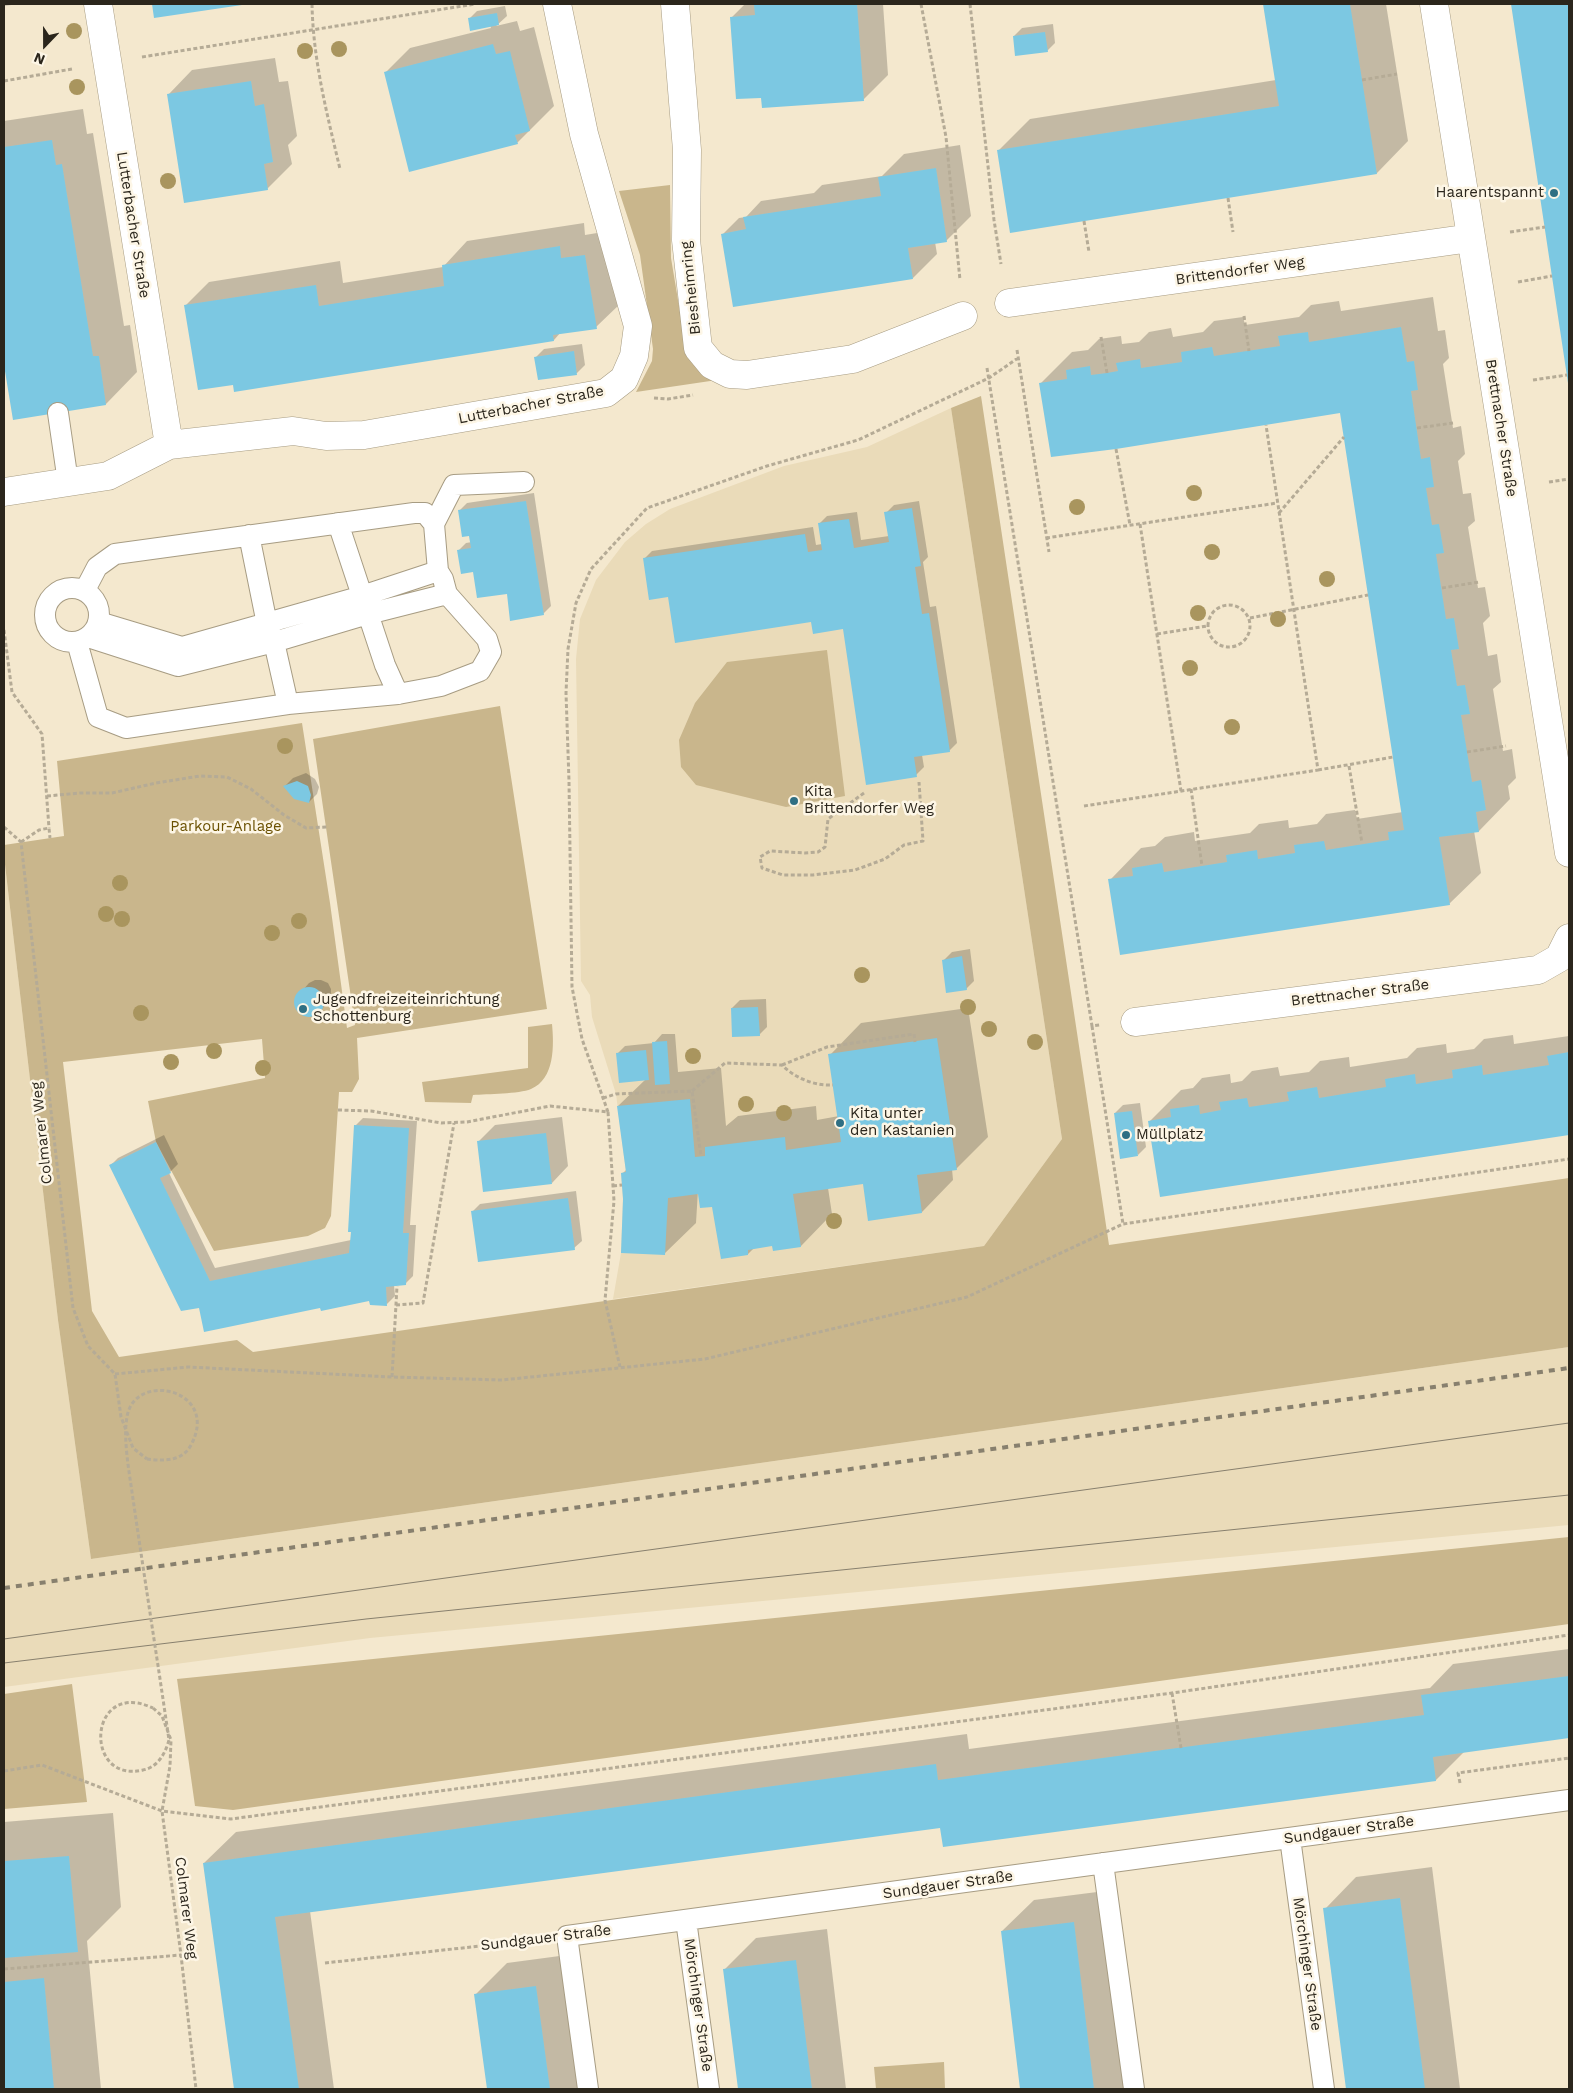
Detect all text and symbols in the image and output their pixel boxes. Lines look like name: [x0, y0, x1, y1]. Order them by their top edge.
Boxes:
north arrow: [20, 20, 70, 70]
text: N: [32, 50, 47, 68]
street label: Lutterbacher Straße: [113, 150, 153, 300]
place label: Haarentspannt: [1436, 184, 1544, 202]
marker: Haarentspannt: [1548, 187, 1560, 199]
street label: Biesheimring: [677, 240, 705, 336]
street label: Brittendorfer Weg: [1174, 253, 1306, 289]
street label: Brettnacher Straße: [1481, 358, 1521, 498]
street label: Lutterbacher Straße: [457, 382, 605, 428]
place label: Kita Brittendorfer Weg: [804, 783, 934, 818]
marker: Kita Brittendorfer Weg: [788, 795, 800, 807]
park label: Parkour-Anlage: [170, 818, 282, 836]
street label: Brettnacher Straße: [1290, 976, 1430, 1010]
place label: Jugendfreizeiteinrichtung Schottenburg: [313, 991, 500, 1026]
marker: Jugendfreizeiteinrichtung Schottenburg: [297, 1003, 309, 1015]
street label: Colmarer Weg: [28, 1081, 56, 1185]
place label: Kita unter den Kastanien: [850, 1105, 954, 1140]
marker: Kita unter den Kastanien: [834, 1117, 846, 1129]
place label: Müllplatz: [1136, 1126, 1204, 1144]
marker: Müllplatz: [1120, 1129, 1132, 1141]
street label: Sundgauer Straße: [1283, 1812, 1415, 1848]
street label: Colmarer Weg: [171, 1856, 201, 1960]
street label: Sundgauer Straße: [882, 1867, 1014, 1903]
street label: Mörchinger Straße: [1289, 1896, 1325, 2032]
street label: Sundgauer Straße: [480, 1921, 612, 1955]
street label: Mörchinger Straße: [680, 1937, 716, 2073]

